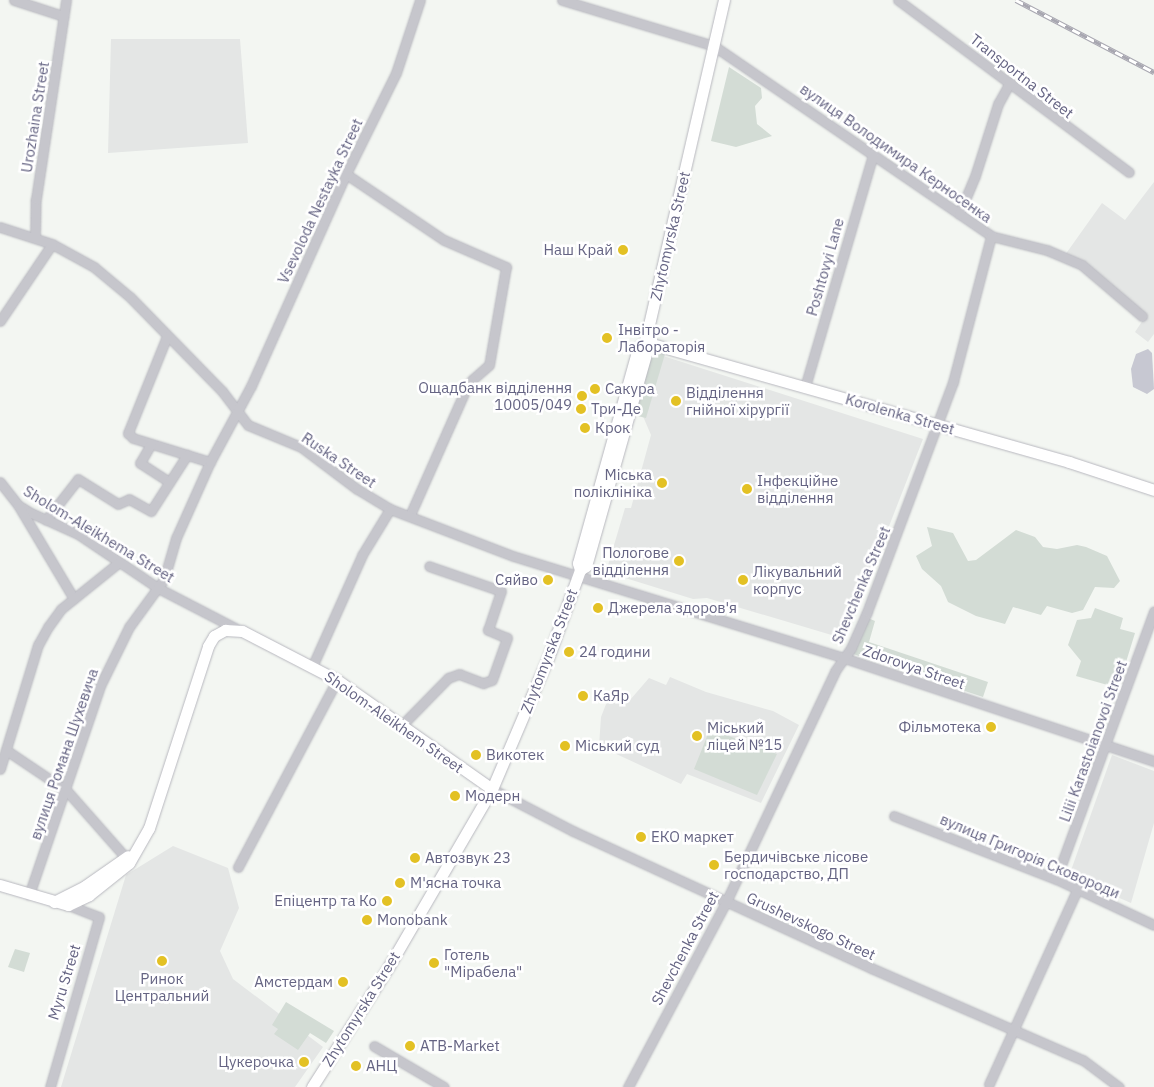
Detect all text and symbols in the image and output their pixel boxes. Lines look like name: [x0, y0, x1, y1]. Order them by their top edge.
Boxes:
street label: Transportna Street: [967, 30, 1077, 122]
street label: Urozhaina Street: [17, 60, 53, 174]
street label: вулиця Володимира Керносенка: [797, 80, 995, 226]
street label: Vsevoloda Nestayka Street: [274, 116, 366, 286]
street label: Zhytomyrska Street: [646, 170, 694, 302]
street label: Poshtovyi Lane: [802, 216, 848, 318]
place label: Наш Край: [543, 241, 613, 259]
marker: Наш Край: [617, 244, 629, 256]
place label: Інвітро - Лабораторія: [618, 320, 705, 355]
marker: Інвітро - Лабораторія: [600, 331, 614, 345]
place label: Ощадбанк відділення 10005/049: [418, 378, 572, 413]
place label: Сакура: [605, 380, 655, 398]
marker: Сакура: [589, 383, 601, 395]
place label: Відділення гнійної хірургії: [686, 383, 789, 418]
marker: Ощадбанк відділення 10005/049: [576, 390, 588, 402]
street label: Korolenka Street: [843, 390, 957, 438]
marker: Відділення гнійної хірургії: [670, 395, 682, 407]
place label: Три-Де: [591, 400, 641, 418]
marker: Три-Де: [575, 403, 587, 415]
place label: Крок: [595, 419, 630, 437]
marker: Крок: [579, 422, 591, 434]
street label: Ruska Street: [298, 429, 380, 491]
place label: Міська поліклініка: [574, 465, 652, 500]
place label: Інфекційне відділення: [757, 471, 838, 506]
marker: Міська поліклініка: [656, 477, 668, 489]
street label: Sholom-Aleikhema Street: [20, 482, 178, 586]
marker: Інфекційне відділення: [741, 483, 753, 495]
street label: Shevchenka Street: [828, 524, 894, 646]
place label: Пологове відділення: [593, 543, 669, 578]
marker: Пологове відділення: [673, 555, 685, 567]
place label: Лікувальний корпус: [753, 562, 842, 597]
place label: Сяйво: [495, 571, 538, 589]
marker: Сяйво: [542, 574, 554, 586]
marker: Лікувальний корпус: [737, 574, 749, 586]
street label: Zhytomyrska Street: [517, 586, 581, 716]
place label: Джерела здоров'я: [608, 599, 737, 617]
marker: Джерела здоров'я: [592, 602, 604, 614]
street label: Zdorovya Street: [861, 641, 967, 693]
place label: 24 години: [579, 643, 651, 661]
marker: 24 години: [563, 646, 575, 658]
street label: Lilii Karastoianovoi Street: [1055, 658, 1131, 824]
street label: вулиця Романа Шухевича: [26, 666, 102, 842]
street label: Sholom-Aleikhem Street: [321, 667, 467, 777]
place label: КаЯр: [593, 687, 629, 705]
marker: КаЯр: [577, 690, 589, 702]
place label: Міський ліцей №15: [707, 718, 782, 753]
place label: Фільмотека: [898, 718, 981, 736]
marker: Фільмотека: [985, 721, 997, 733]
marker: Міський ліцей №15: [691, 730, 703, 742]
place label: Міський суд: [575, 737, 659, 755]
marker: Міський суд: [559, 740, 571, 752]
place label: Викотек: [486, 746, 544, 764]
marker: Викотек: [470, 749, 482, 761]
place label: Модерн: [465, 787, 520, 805]
marker: Модерн: [449, 790, 461, 802]
street label: вулиця Григорія Сковороди: [937, 810, 1123, 902]
place label: ЕКО маркет: [651, 828, 734, 846]
marker: ЕКО маркет: [635, 831, 647, 843]
place label: Бердичівське лісове господарство, ДП: [724, 847, 868, 882]
place label: Автозвук 23: [425, 849, 511, 867]
marker: Автозвук 23: [409, 852, 421, 864]
marker: Бердичівське лісове господарство, ДП: [708, 859, 720, 871]
place label: М'ясна точка: [410, 874, 501, 892]
marker: М'ясна точка: [394, 877, 406, 889]
street label: Shevchenka Street: [647, 888, 723, 1008]
street label: Grushevskogo Street: [744, 888, 878, 964]
place label: Епіцентр та Ко: [274, 892, 377, 910]
marker: Епіцентр та Ко: [381, 895, 393, 907]
place label: Monobank: [377, 911, 448, 929]
marker: Monobank: [361, 914, 373, 926]
street label: Myru Street: [44, 942, 84, 1022]
place label: Готель "Мірабела": [444, 945, 522, 980]
street label: Zhytomyrska Street: [318, 948, 404, 1070]
marker: Ринок Центральний: [156, 955, 168, 967]
marker: Готель "Мірабела": [428, 957, 440, 969]
place label: Ринок Центральний: [115, 969, 209, 1004]
place label: Амстердам: [254, 973, 333, 991]
marker: Амстердам: [337, 976, 349, 988]
place label: ATB-Market: [420, 1037, 500, 1055]
marker: ATB-Market: [404, 1040, 416, 1052]
place label: Цукерочка: [218, 1053, 294, 1071]
marker: Цукерочка: [298, 1056, 310, 1068]
place label: АНЦ: [366, 1057, 397, 1075]
marker: АНЦ: [350, 1060, 362, 1072]

